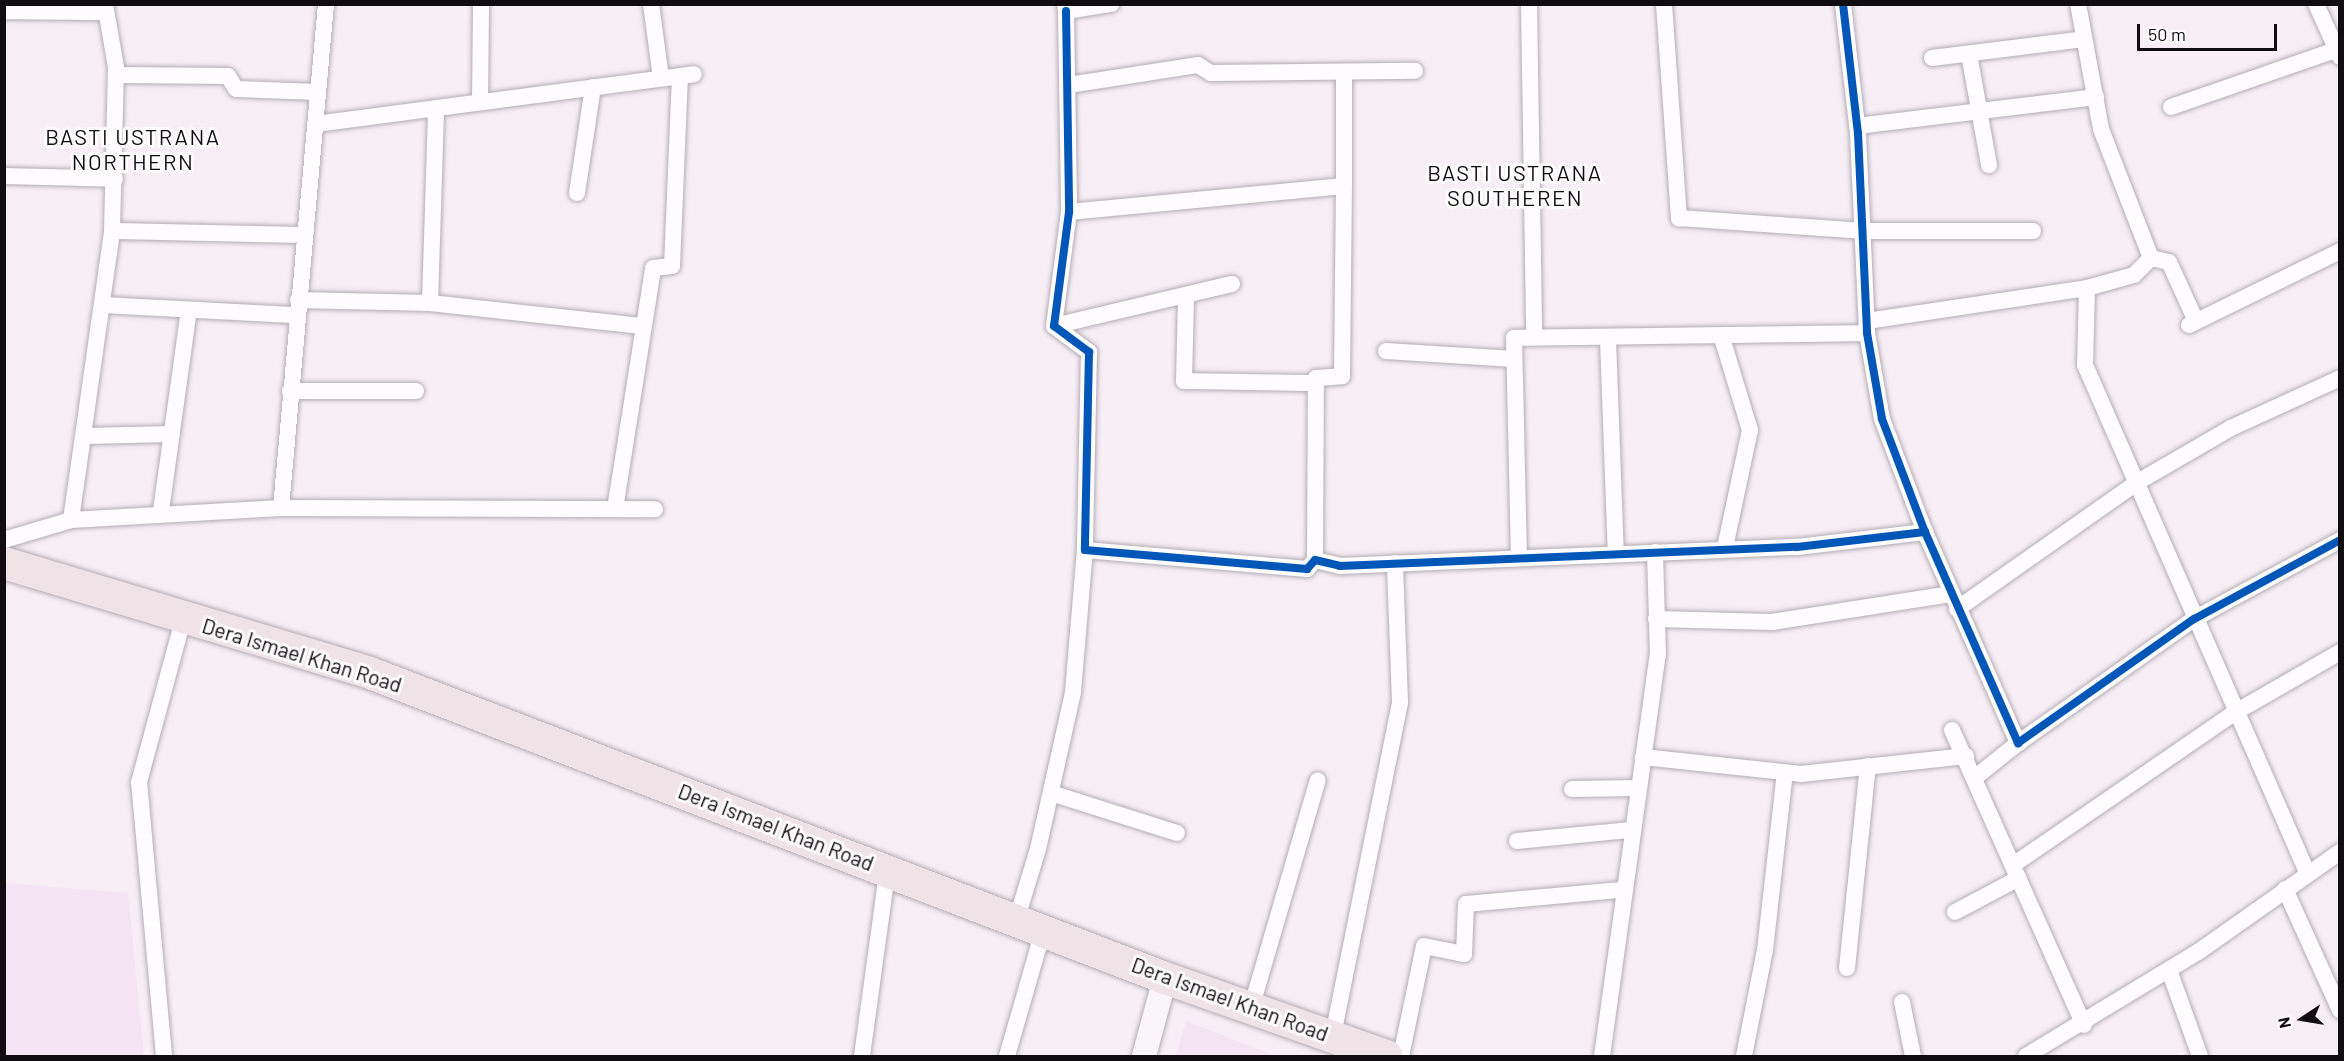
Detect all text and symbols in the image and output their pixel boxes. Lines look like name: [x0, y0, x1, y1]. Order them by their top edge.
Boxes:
scale bar: [2140, 12, 2280, 50]
text: 50 m: [2148, 23, 2186, 45]
district label: BASTI USTRANA NORTHERN: [45, 123, 221, 174]
district label: BASTI USTRANA SOUTHEREN: [1427, 159, 1603, 210]
street label: Dera Ismael Khan Road: [199, 613, 405, 697]
street label: Dera Ismael Khan Road: [675, 778, 877, 876]
street label: Dera Ismael Khan Road: [1128, 952, 1332, 1046]
north arrow: [2272, 989, 2332, 1049]
text: N: [2274, 1016, 2294, 1030]

